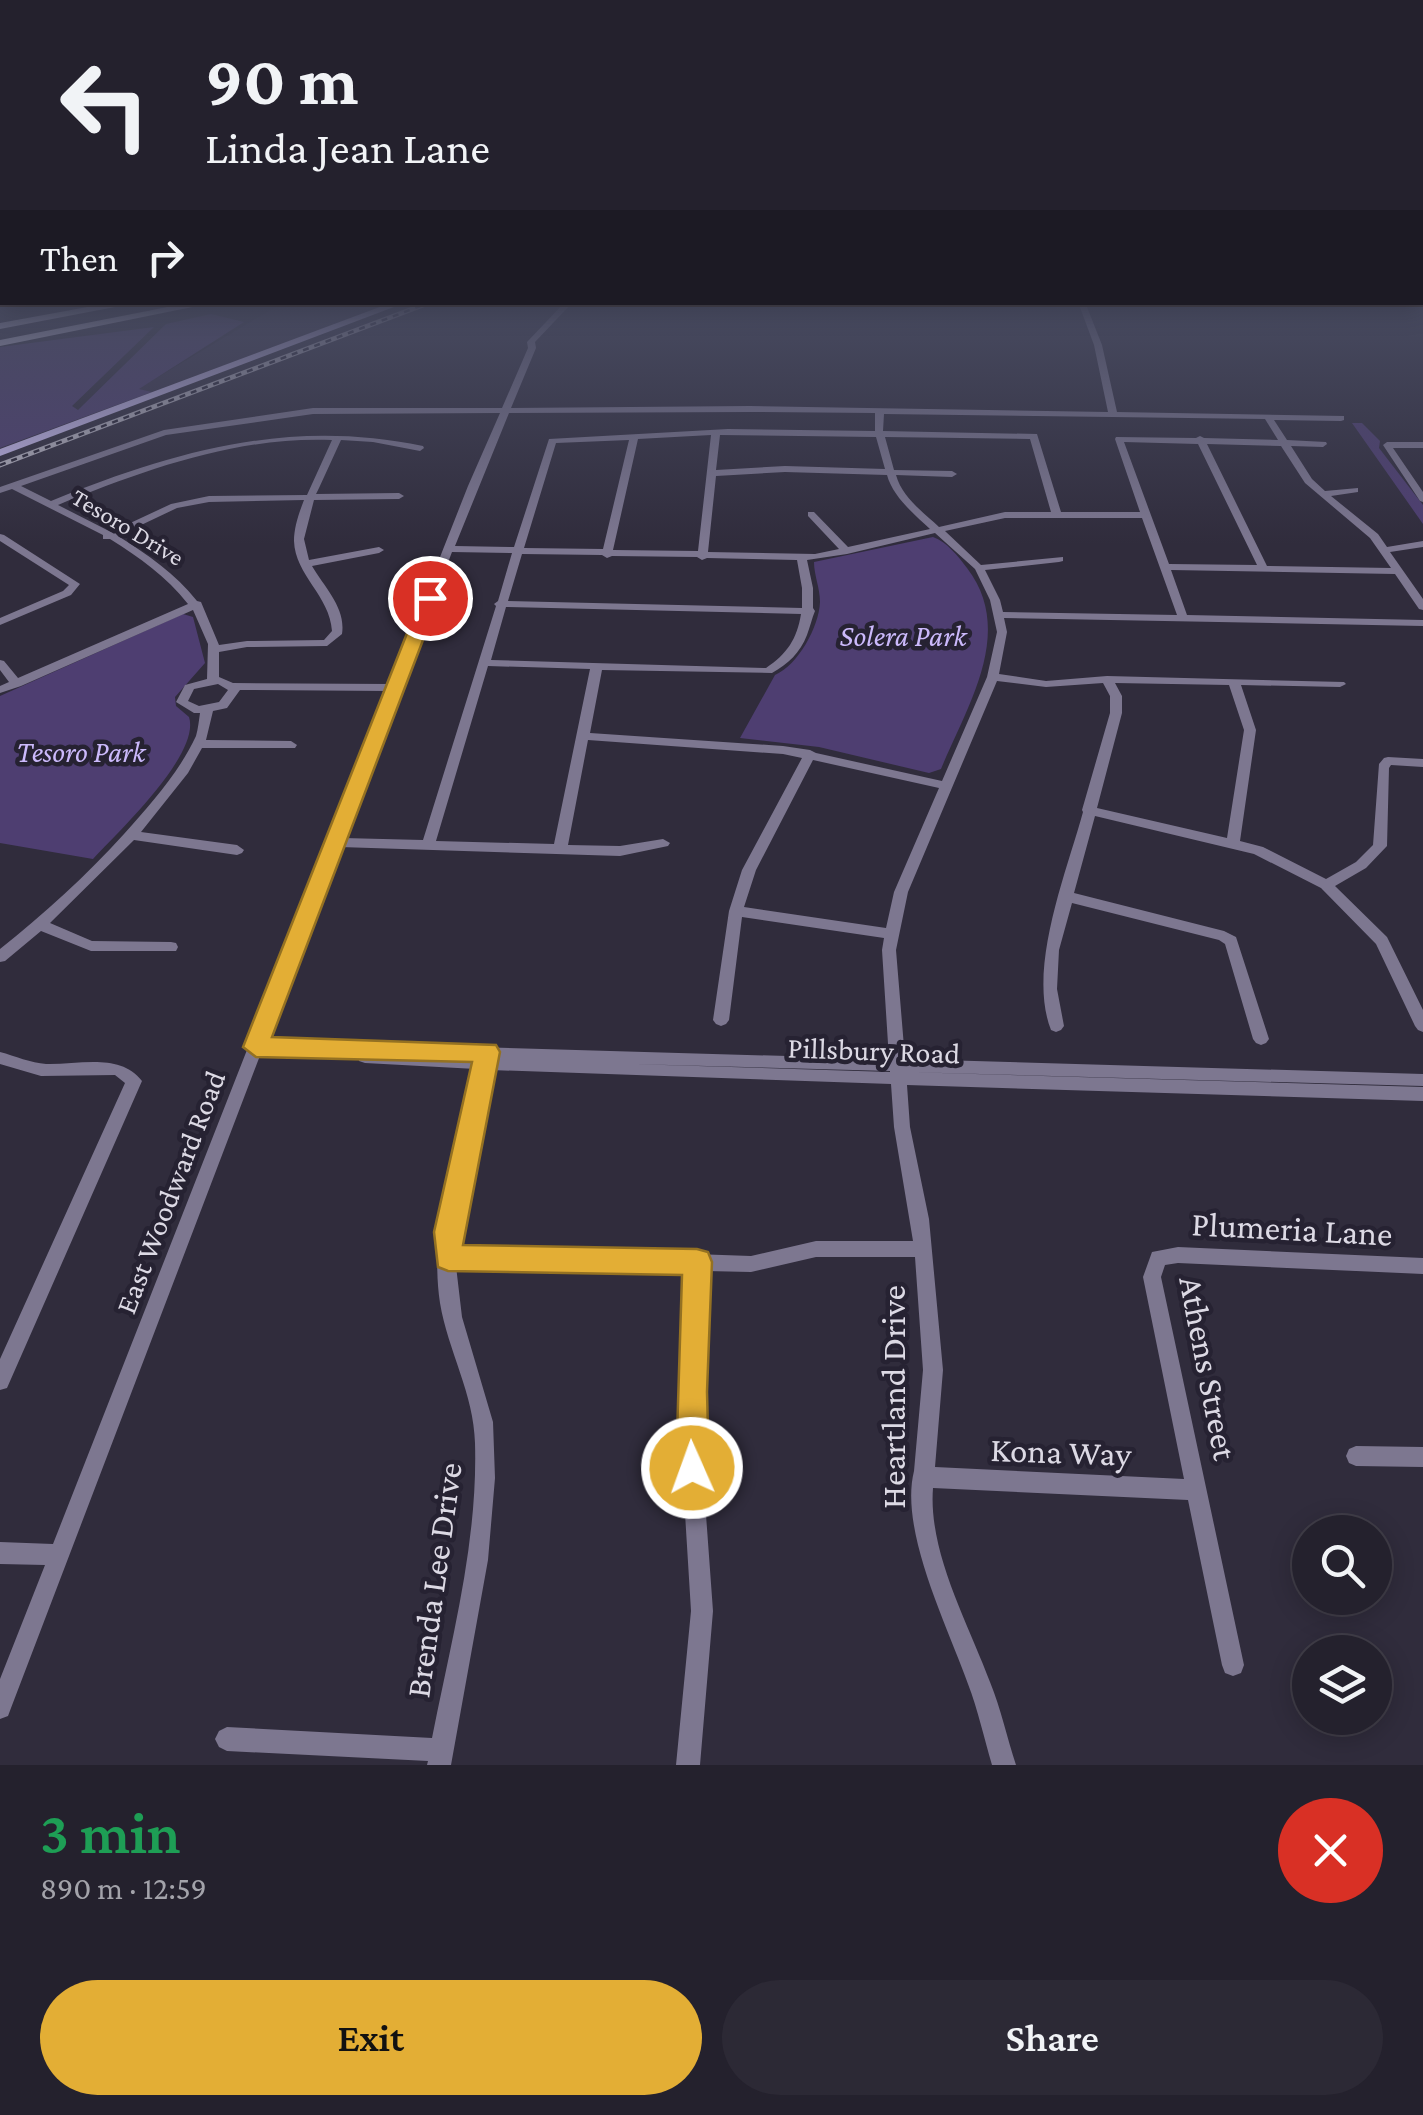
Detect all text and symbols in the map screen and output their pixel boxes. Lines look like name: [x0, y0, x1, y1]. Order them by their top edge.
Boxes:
icon: left: [40, 40, 170, 170]
text: 90 m: [205, 41, 358, 119]
text: Linda Jean Lane: [205, 123, 490, 173]
icon: right: [138, 230, 193, 285]
text: Then: [40, 237, 118, 279]
street label: Tesoro Drive: [67, 483, 189, 571]
pin: [388, 556, 473, 641]
icon: arrive: [403, 571, 458, 626]
park label: Solera Park: [839, 619, 968, 652]
park label: Tesoro Park: [17, 735, 147, 768]
street label: Pillsbury Road: [787, 1030, 961, 1071]
street label: East Woodward Road: [108, 1066, 232, 1318]
street label: Plumeria Lane: [1191, 1204, 1393, 1254]
street label: Athens Street: [1171, 1273, 1245, 1464]
street label: Heartland Drive: [874, 1285, 913, 1509]
position arrow: [640, 1416, 744, 1520]
street label: Kona Way: [990, 1430, 1133, 1474]
street label: Brenda Lee Drive: [398, 1460, 470, 1700]
map controls: [1292, 1515, 1392, 1735]
button: search: [1292, 1515, 1392, 1615]
button: layers: [1292, 1635, 1392, 1735]
button: close: [1278, 1798, 1383, 1903]
text: 3 min: [40, 1799, 181, 1866]
text: 890 m · 12:59: [40, 1870, 207, 1906]
button: Exit: [40, 1980, 702, 2095]
button: Share: [722, 1980, 1383, 2095]

